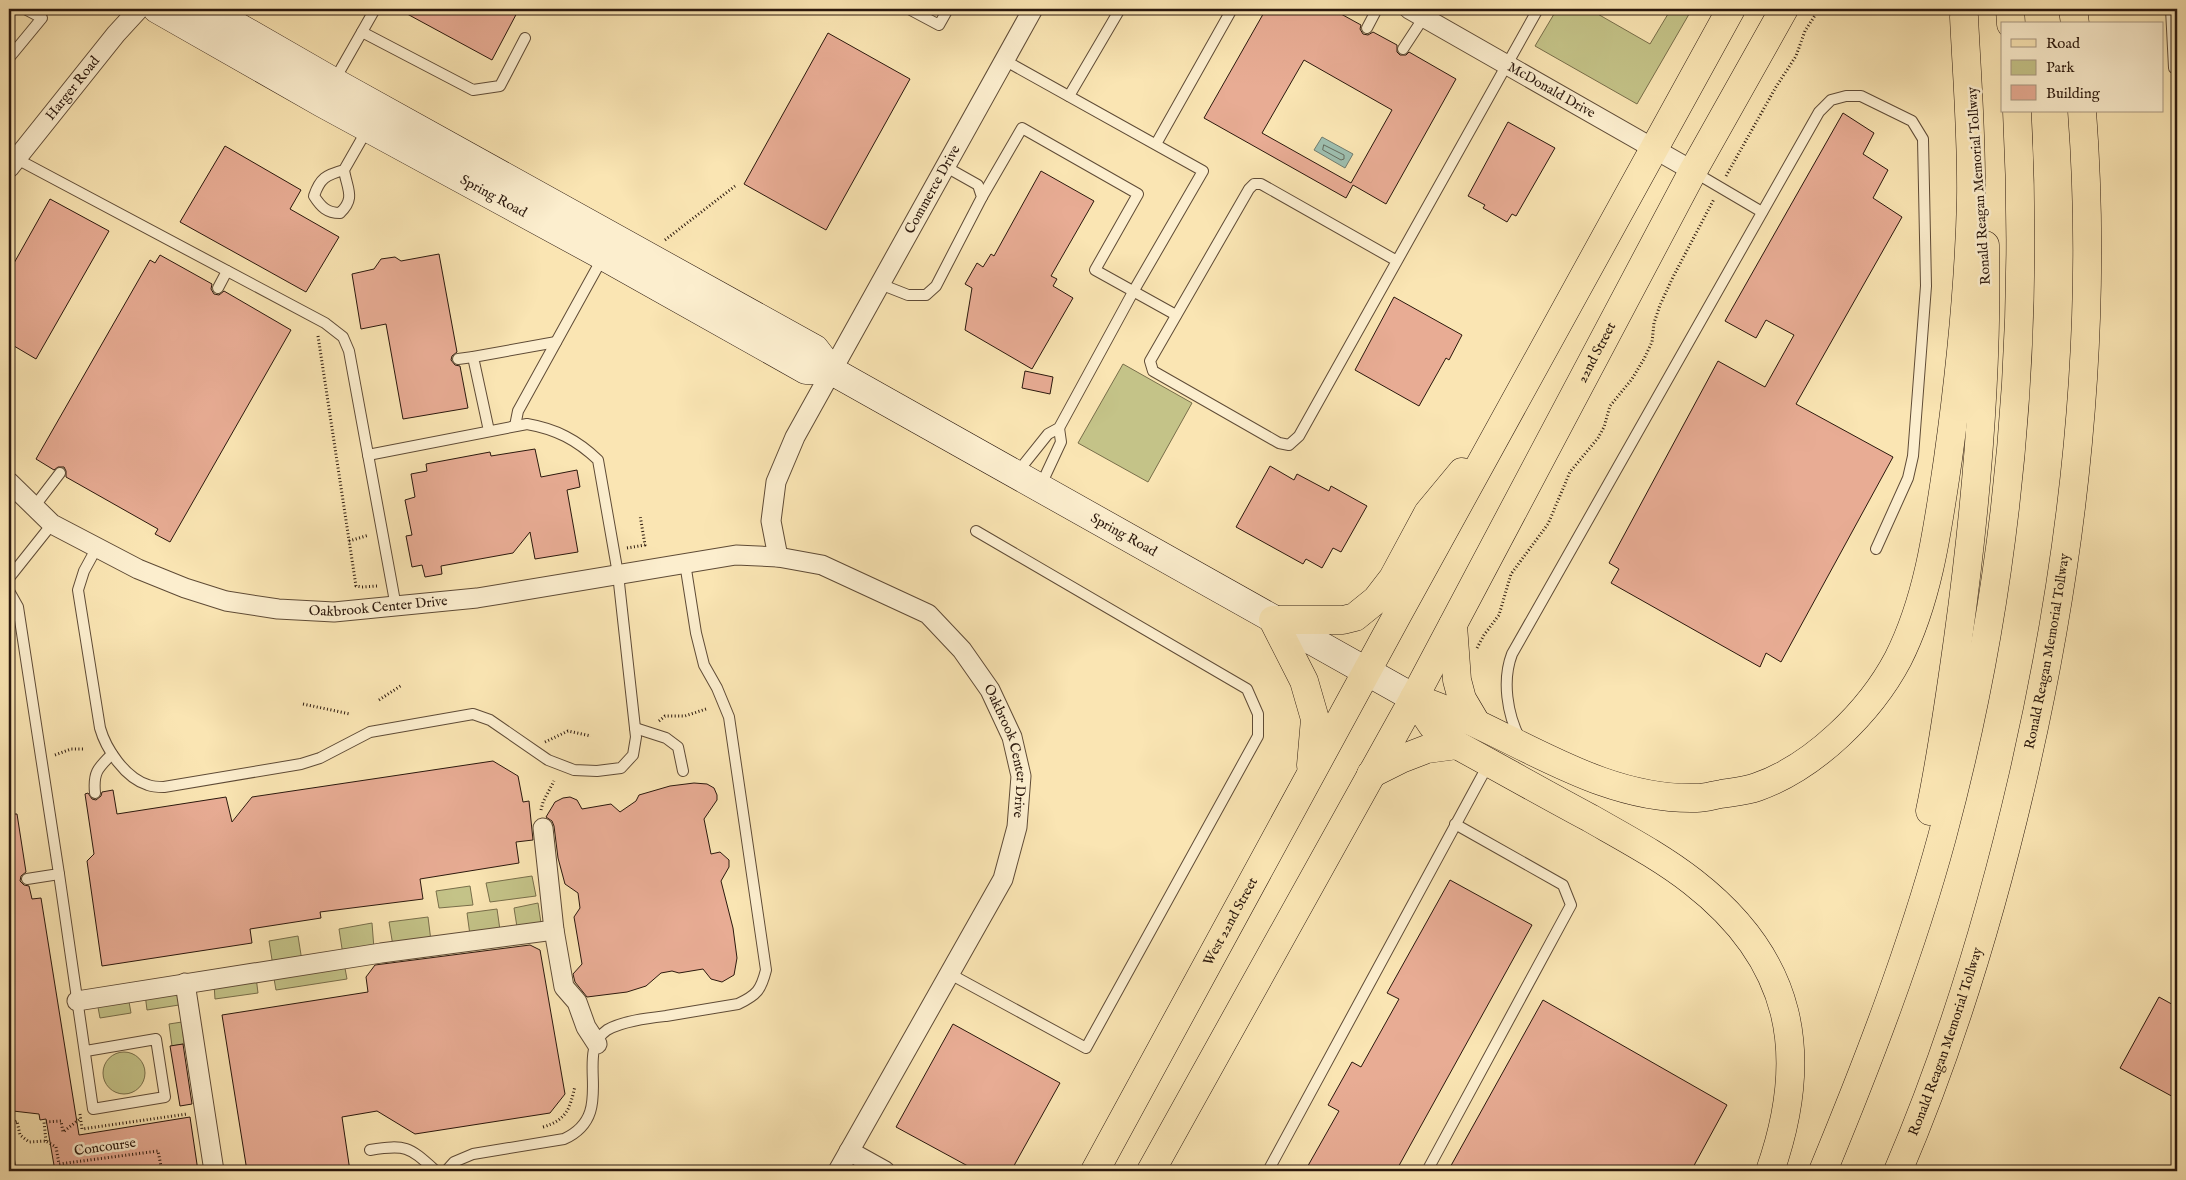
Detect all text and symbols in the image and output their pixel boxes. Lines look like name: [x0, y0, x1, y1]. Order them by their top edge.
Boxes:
legend: [2001, 22, 2164, 112]
text: Road: [2046, 34, 2081, 53]
street label: Harger Road: [42, 52, 104, 124]
street label: McDonald Drive: [1504, 58, 1599, 123]
text: Park: [2046, 58, 2076, 77]
text: Building: [2046, 84, 2101, 103]
street label: Ronald Reagan Memorial Tollway: [1963, 86, 1995, 286]
street label: Commerce Drive: [901, 141, 965, 237]
street label: Spring Road: [457, 171, 530, 222]
street label: 22nd Street: [1573, 319, 1620, 386]
street label: Spring Road: [1087, 509, 1161, 561]
street label: Ronald Reagan Memorial Tollway: [2021, 552, 2074, 751]
street label: Oakbrook Center Drive: [308, 592, 449, 621]
street label: Oakbrook Center Drive: [980, 681, 1030, 819]
street label: West 22nd Street: [1199, 874, 1262, 969]
street label: Ronald Reagan Memorial Tollway: [1904, 945, 1987, 1139]
street label: Concourse: [73, 1134, 138, 1160]

